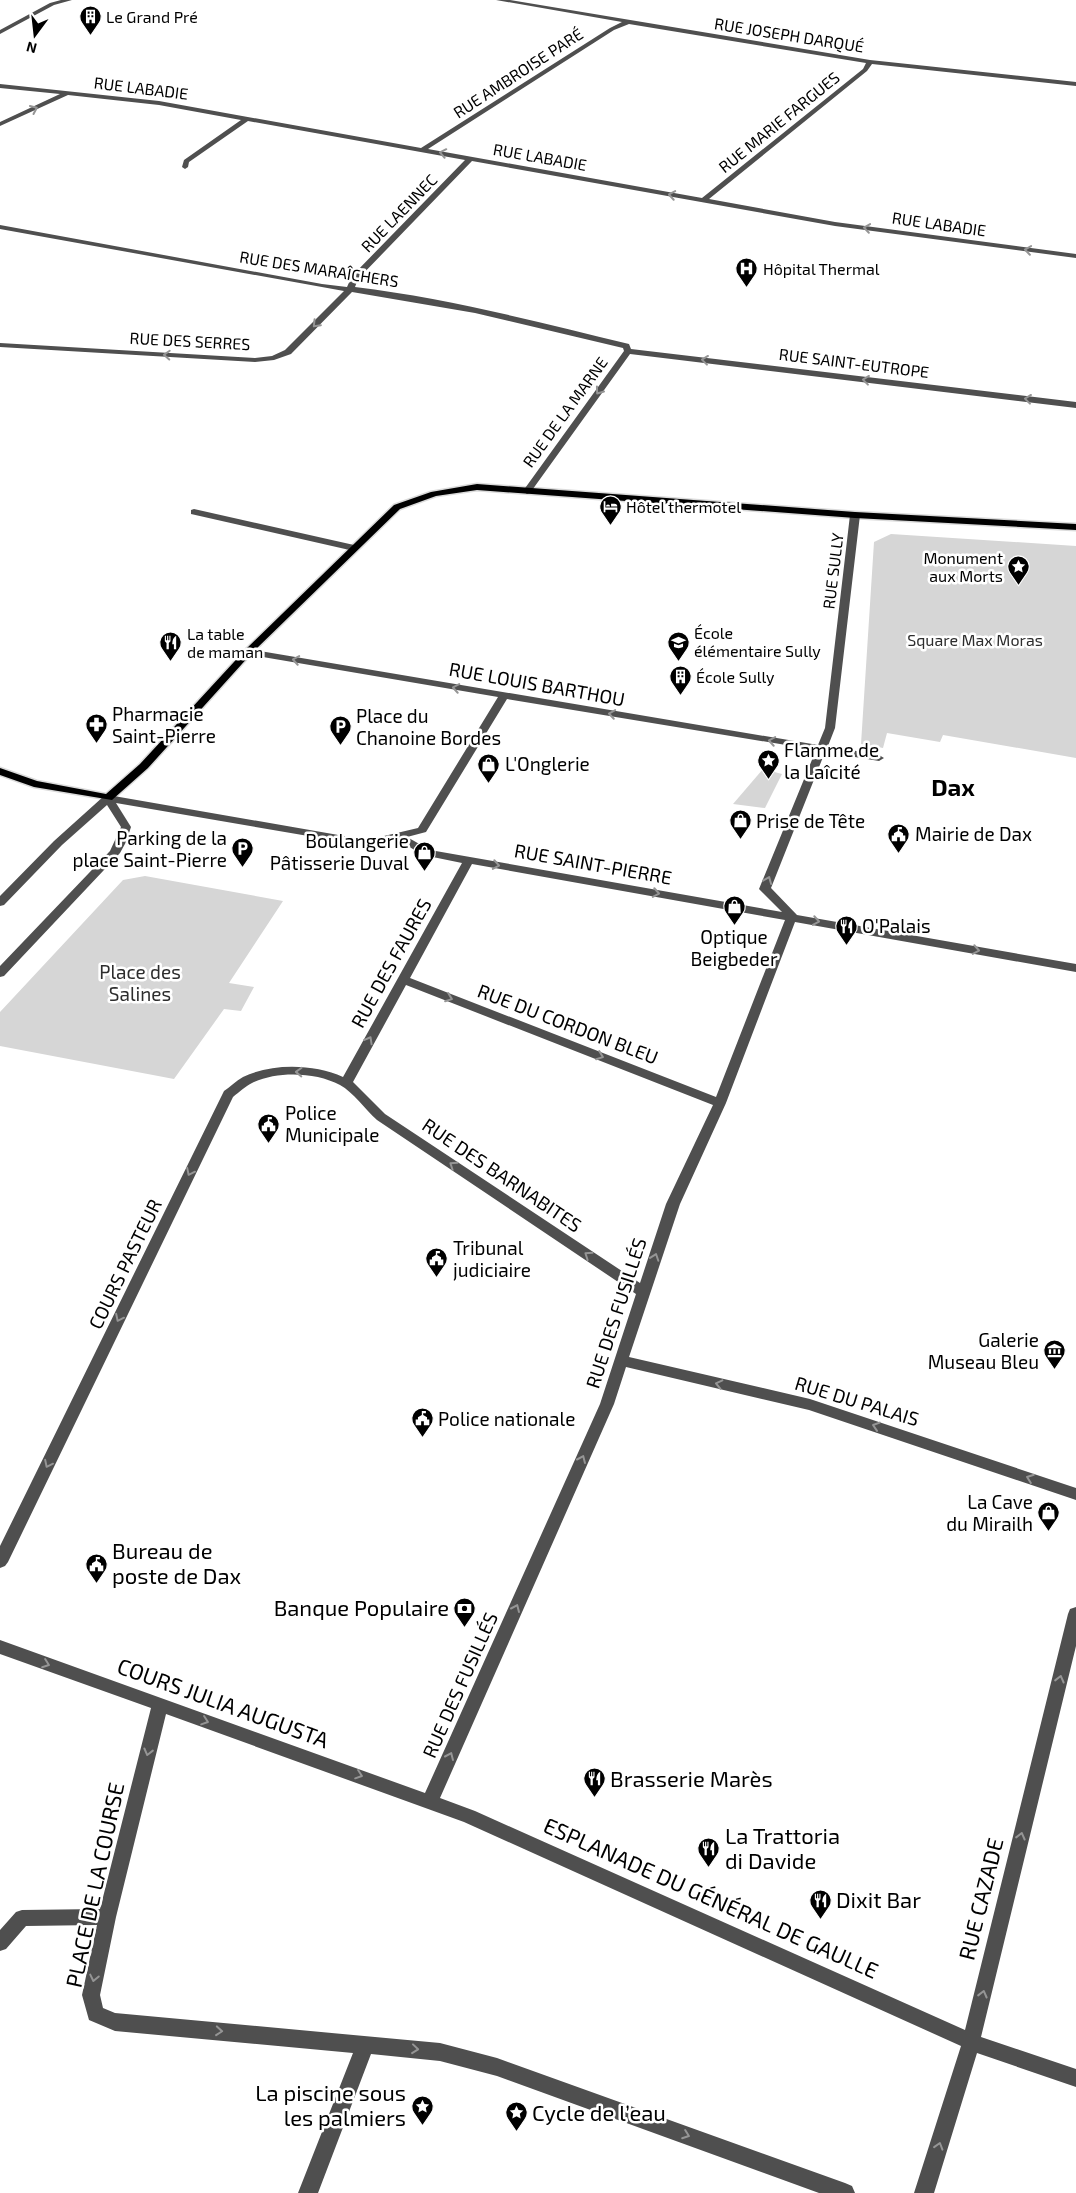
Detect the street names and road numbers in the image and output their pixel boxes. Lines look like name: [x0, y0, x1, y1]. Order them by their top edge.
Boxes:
street label: RUE JOSEPH DARQUÉ: [713, 13, 865, 57]
street label: RUE AMBROISE PARÉ: [449, 24, 586, 122]
street label: RUE MARIE FARGUES: [714, 67, 843, 176]
street label: RUE LABADIE: [93, 72, 189, 103]
street label: RUE LABADIE: [492, 139, 588, 174]
street label: RUE LAENNEC: [357, 170, 440, 255]
street label: RUE LABADIE: [891, 207, 987, 240]
street label: RUE DES MARAÎCHERS: [238, 247, 400, 290]
street label: RUE DES SERRES: [129, 328, 251, 353]
street label: RUE SAINT-EUTROPE: [778, 344, 930, 381]
street label: RUE DE LA MARNE: [518, 353, 611, 471]
street label: RUE SULLY: [818, 532, 847, 610]
street label: RUE LOUIS BARTHOU: [447, 657, 627, 710]
street label: RUE SAINT-PIERRE: [512, 838, 674, 889]
street label: RUE DES FAURES: [346, 894, 436, 1031]
street label: RUE DU CORDON BLEU: [475, 978, 662, 1069]
street label: RUE DES BARNABITES: [418, 1113, 586, 1236]
street label: COURS PASTEUR: [83, 1195, 166, 1333]
street label: RUE DES FUSILLÉS: [580, 1235, 651, 1391]
street label: RUE DU PALAIS: [792, 1371, 922, 1430]
street label: RUE DES FUSILLÉS: [417, 1608, 502, 1761]
street label: COURS JULIA AUGUSTA: [114, 1652, 333, 1753]
street label: PLACE DE LA COURSE: [60, 1780, 128, 1990]
street label: ESPLANADE DU GÉNÉRAL DE GAULLE: [540, 1811, 883, 1983]
street label: RUE CAZADE: [952, 1835, 1008, 1962]

